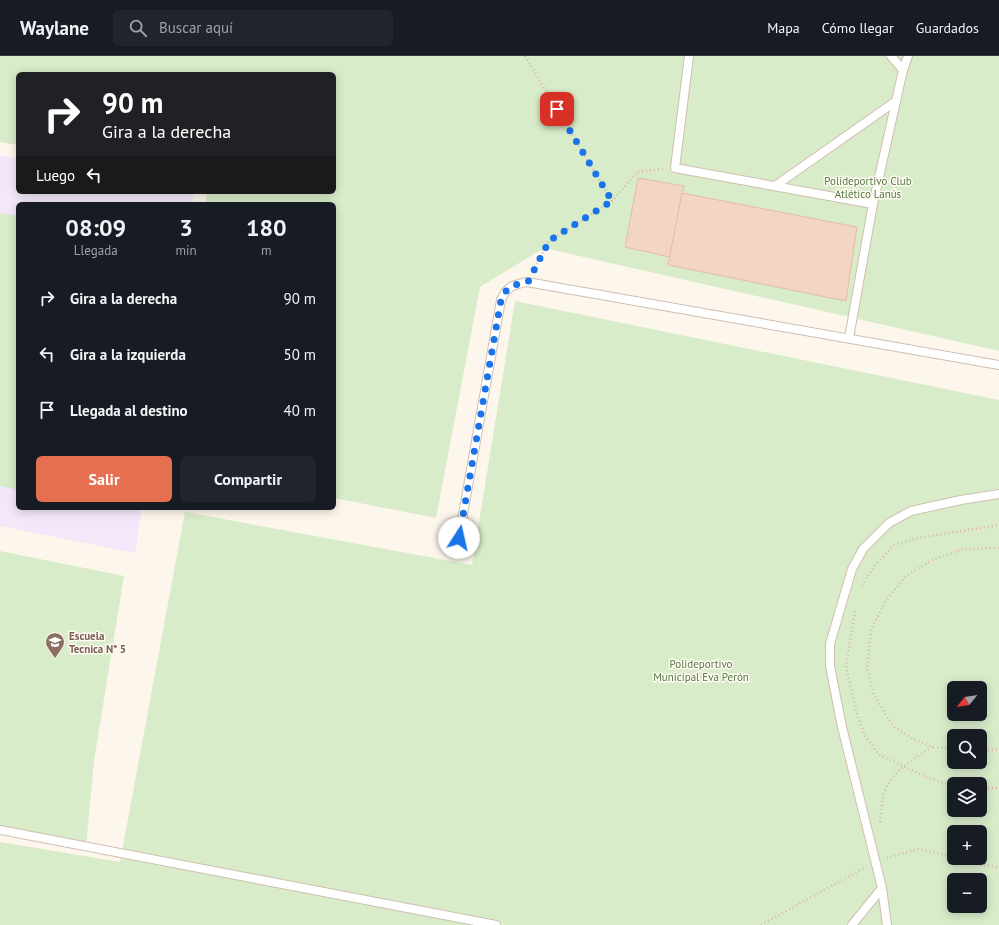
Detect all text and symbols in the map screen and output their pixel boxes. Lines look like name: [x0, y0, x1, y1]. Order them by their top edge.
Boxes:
search box: [113, 10, 393, 46]
text: Waylane: [20, 16, 89, 40]
icon: search: [127, 17, 149, 39]
text: Buscar aquí: [159, 18, 233, 37]
text: Mapa: [767, 19, 800, 37]
text: Cómo llegar: [822, 19, 894, 37]
text: Guardados: [916, 19, 979, 37]
text: 90 m: [102, 84, 163, 121]
icon: right: [36, 88, 88, 140]
pin: [540, 92, 574, 126]
icon: arrive: [546, 98, 568, 120]
text: Gira a la derecha: [102, 120, 231, 143]
icon: left: [83, 164, 105, 186]
text: Luego: [36, 166, 75, 185]
park label: Polideportivo Club Atlético Lanús: [824, 174, 912, 201]
text: 08:09: [65, 212, 126, 243]
text: 3: [179, 212, 193, 243]
text: 180: [246, 212, 287, 243]
text: Llegada: [74, 242, 118, 259]
text: min: [175, 242, 197, 259]
text: m: [261, 242, 272, 259]
icon: right: [36, 287, 58, 309]
text: Gira a la derecha: [70, 289, 177, 308]
text: 90 m: [283, 289, 316, 308]
icon: left: [36, 343, 58, 365]
text: Gira a la izquierda: [70, 345, 186, 364]
text: 50 m: [283, 345, 316, 364]
icon: arrive: [36, 399, 58, 421]
text: Llegada al destino: [70, 401, 188, 420]
text: 40 m: [283, 401, 316, 420]
button: Salir: [36, 456, 172, 502]
button: Compartir: [180, 456, 316, 502]
position arrow: [438, 517, 480, 559]
place label: Escuela Tecnica N* 5: [69, 629, 126, 656]
school or university icon: Escuela Tecnica N* 5: [44, 631, 66, 659]
park label: Polideportivo Municipal Eva Perón: [653, 657, 749, 684]
north arrow: [947, 681, 987, 721]
map controls: [947, 681, 987, 913]
button: search: [947, 729, 987, 769]
button: layers: [947, 777, 987, 817]
button: +: [947, 825, 987, 865]
button: −: [947, 873, 987, 913]

